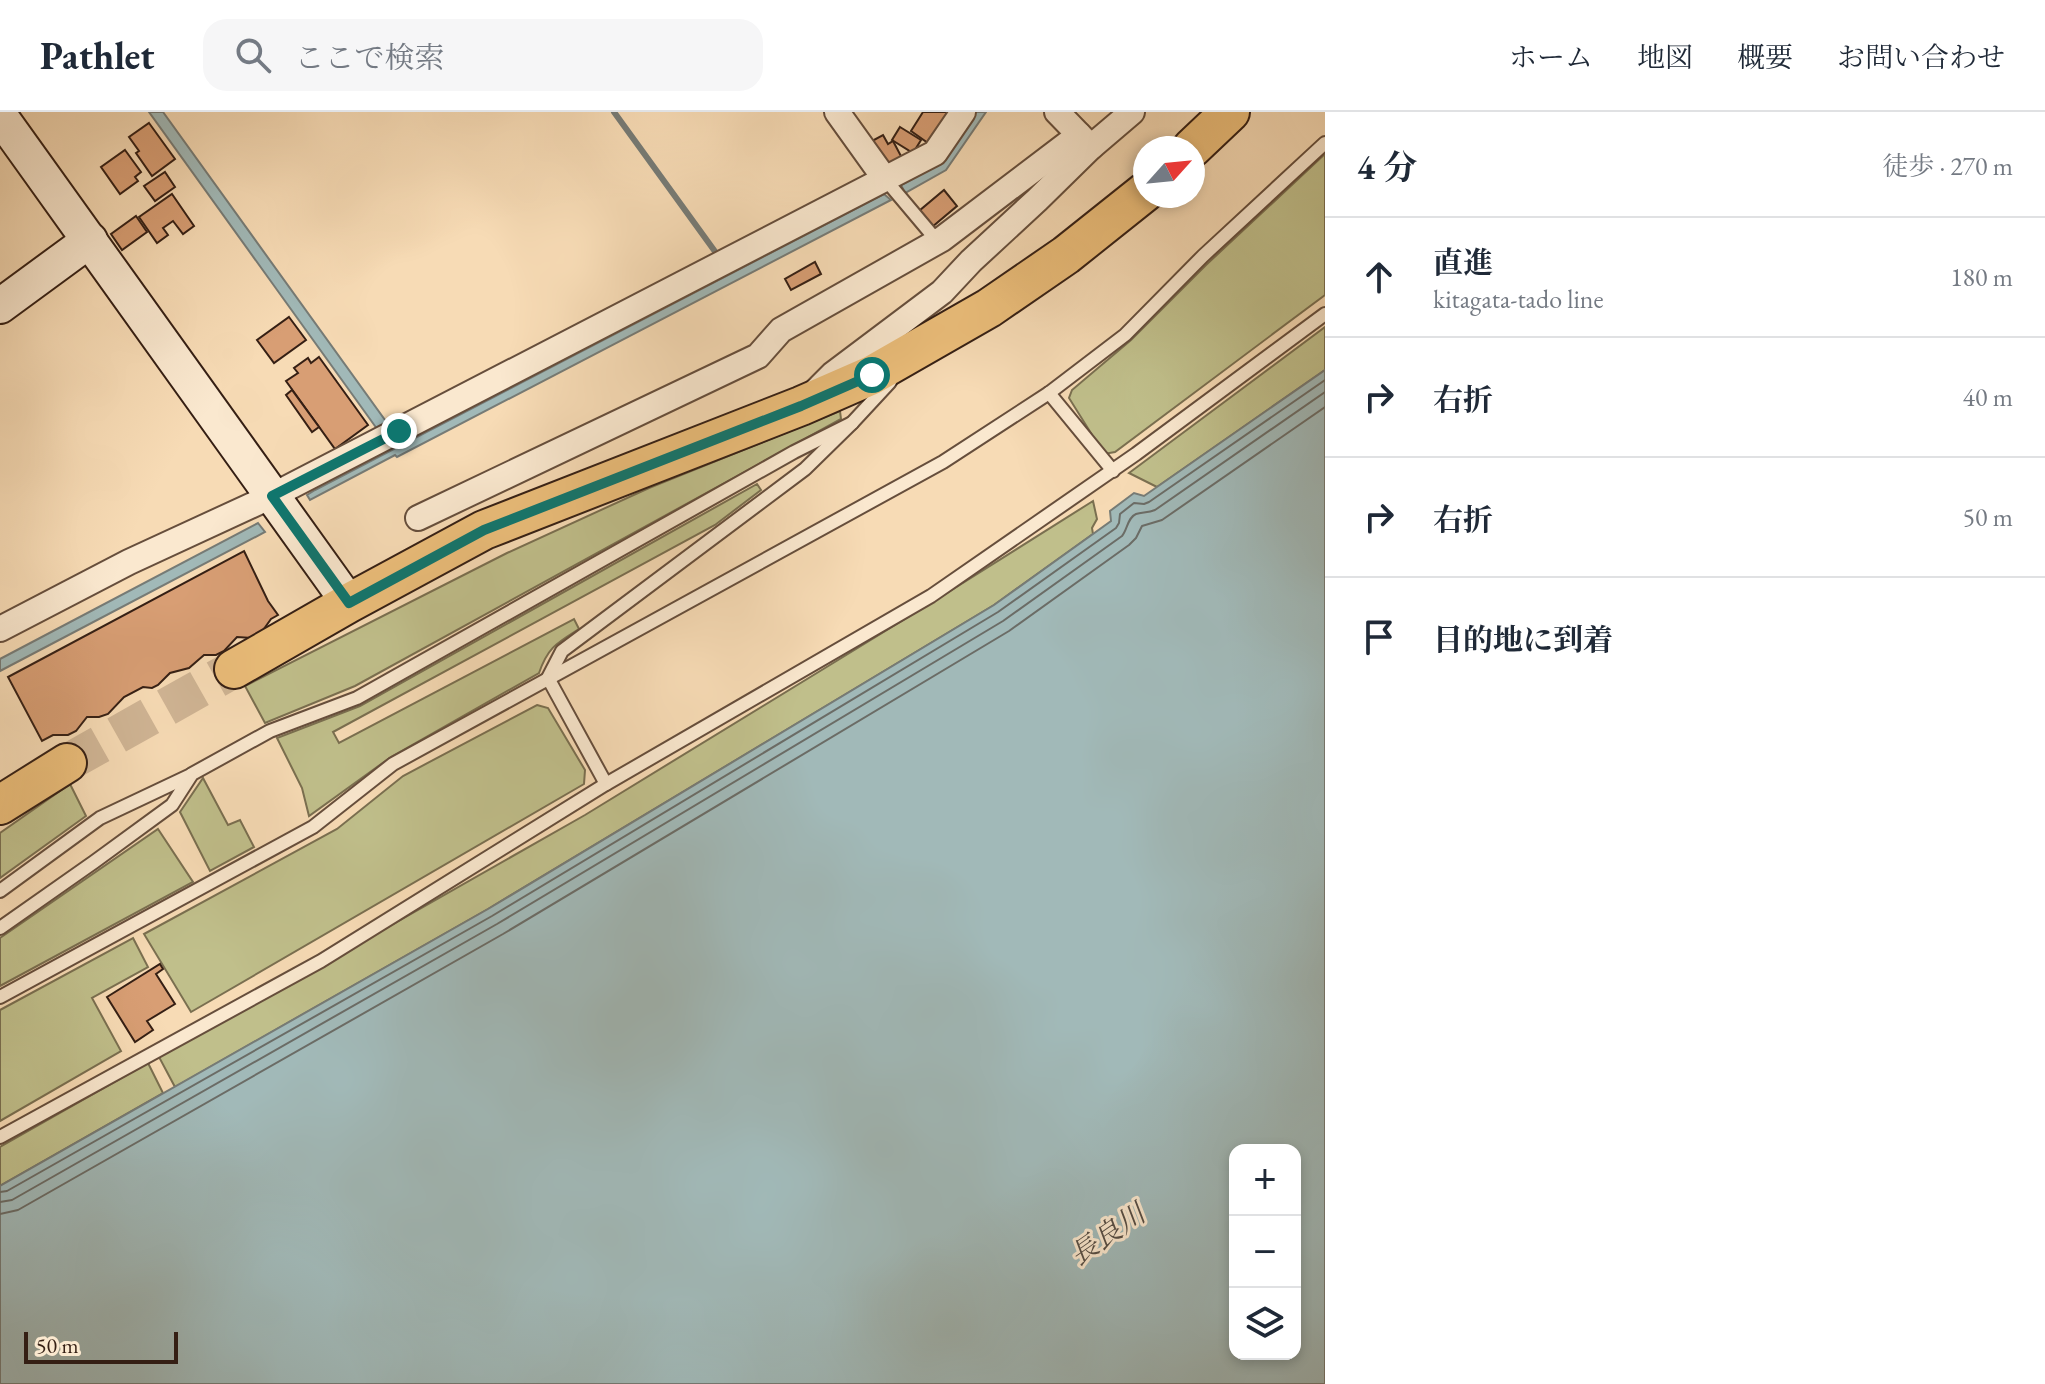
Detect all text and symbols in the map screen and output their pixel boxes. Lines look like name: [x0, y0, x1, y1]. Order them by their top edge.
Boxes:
search box: [203, 19, 763, 91]
text: Pathlet: [40, 31, 155, 80]
icon: search: [231, 33, 275, 77]
text: ここで検索: [295, 38, 445, 77]
text: ホーム: [1509, 39, 1593, 75]
text: 地図: [1637, 39, 1693, 75]
text: 概要: [1737, 39, 1793, 75]
text: お問い合わせ: [1837, 39, 2005, 75]
north arrow: [1133, 136, 1205, 208]
text: 4 分: [1357, 145, 1417, 189]
text: 徒歩 · 270 m: [1883, 149, 2013, 183]
text: 直進: [1433, 243, 1493, 282]
icon: ahead: [1357, 255, 1401, 299]
text: 180 m: [1950, 260, 2013, 294]
text: kitagata-tado line: [1433, 282, 1604, 316]
route start: [854, 357, 890, 393]
icon: right: [1357, 375, 1401, 419]
text: 右折: [1433, 380, 1493, 419]
text: 40 m: [1963, 380, 2013, 414]
route end: [381, 413, 417, 449]
icon: right: [1357, 495, 1401, 539]
text: 右折: [1433, 500, 1493, 539]
text: 50 m: [1963, 500, 2013, 534]
icon: arrive: [1357, 615, 1401, 659]
text: 目的地に到着: [1433, 620, 1613, 659]
map controls: [1229, 1144, 1301, 1360]
button: +: [1229, 1144, 1301, 1216]
water label: 長良川: [1062, 1193, 1154, 1273]
button: −: [1229, 1216, 1301, 1288]
button: layers: [1229, 1288, 1301, 1360]
scale bar: [24, 1328, 178, 1364]
text: 50 m: [36, 1331, 79, 1360]

